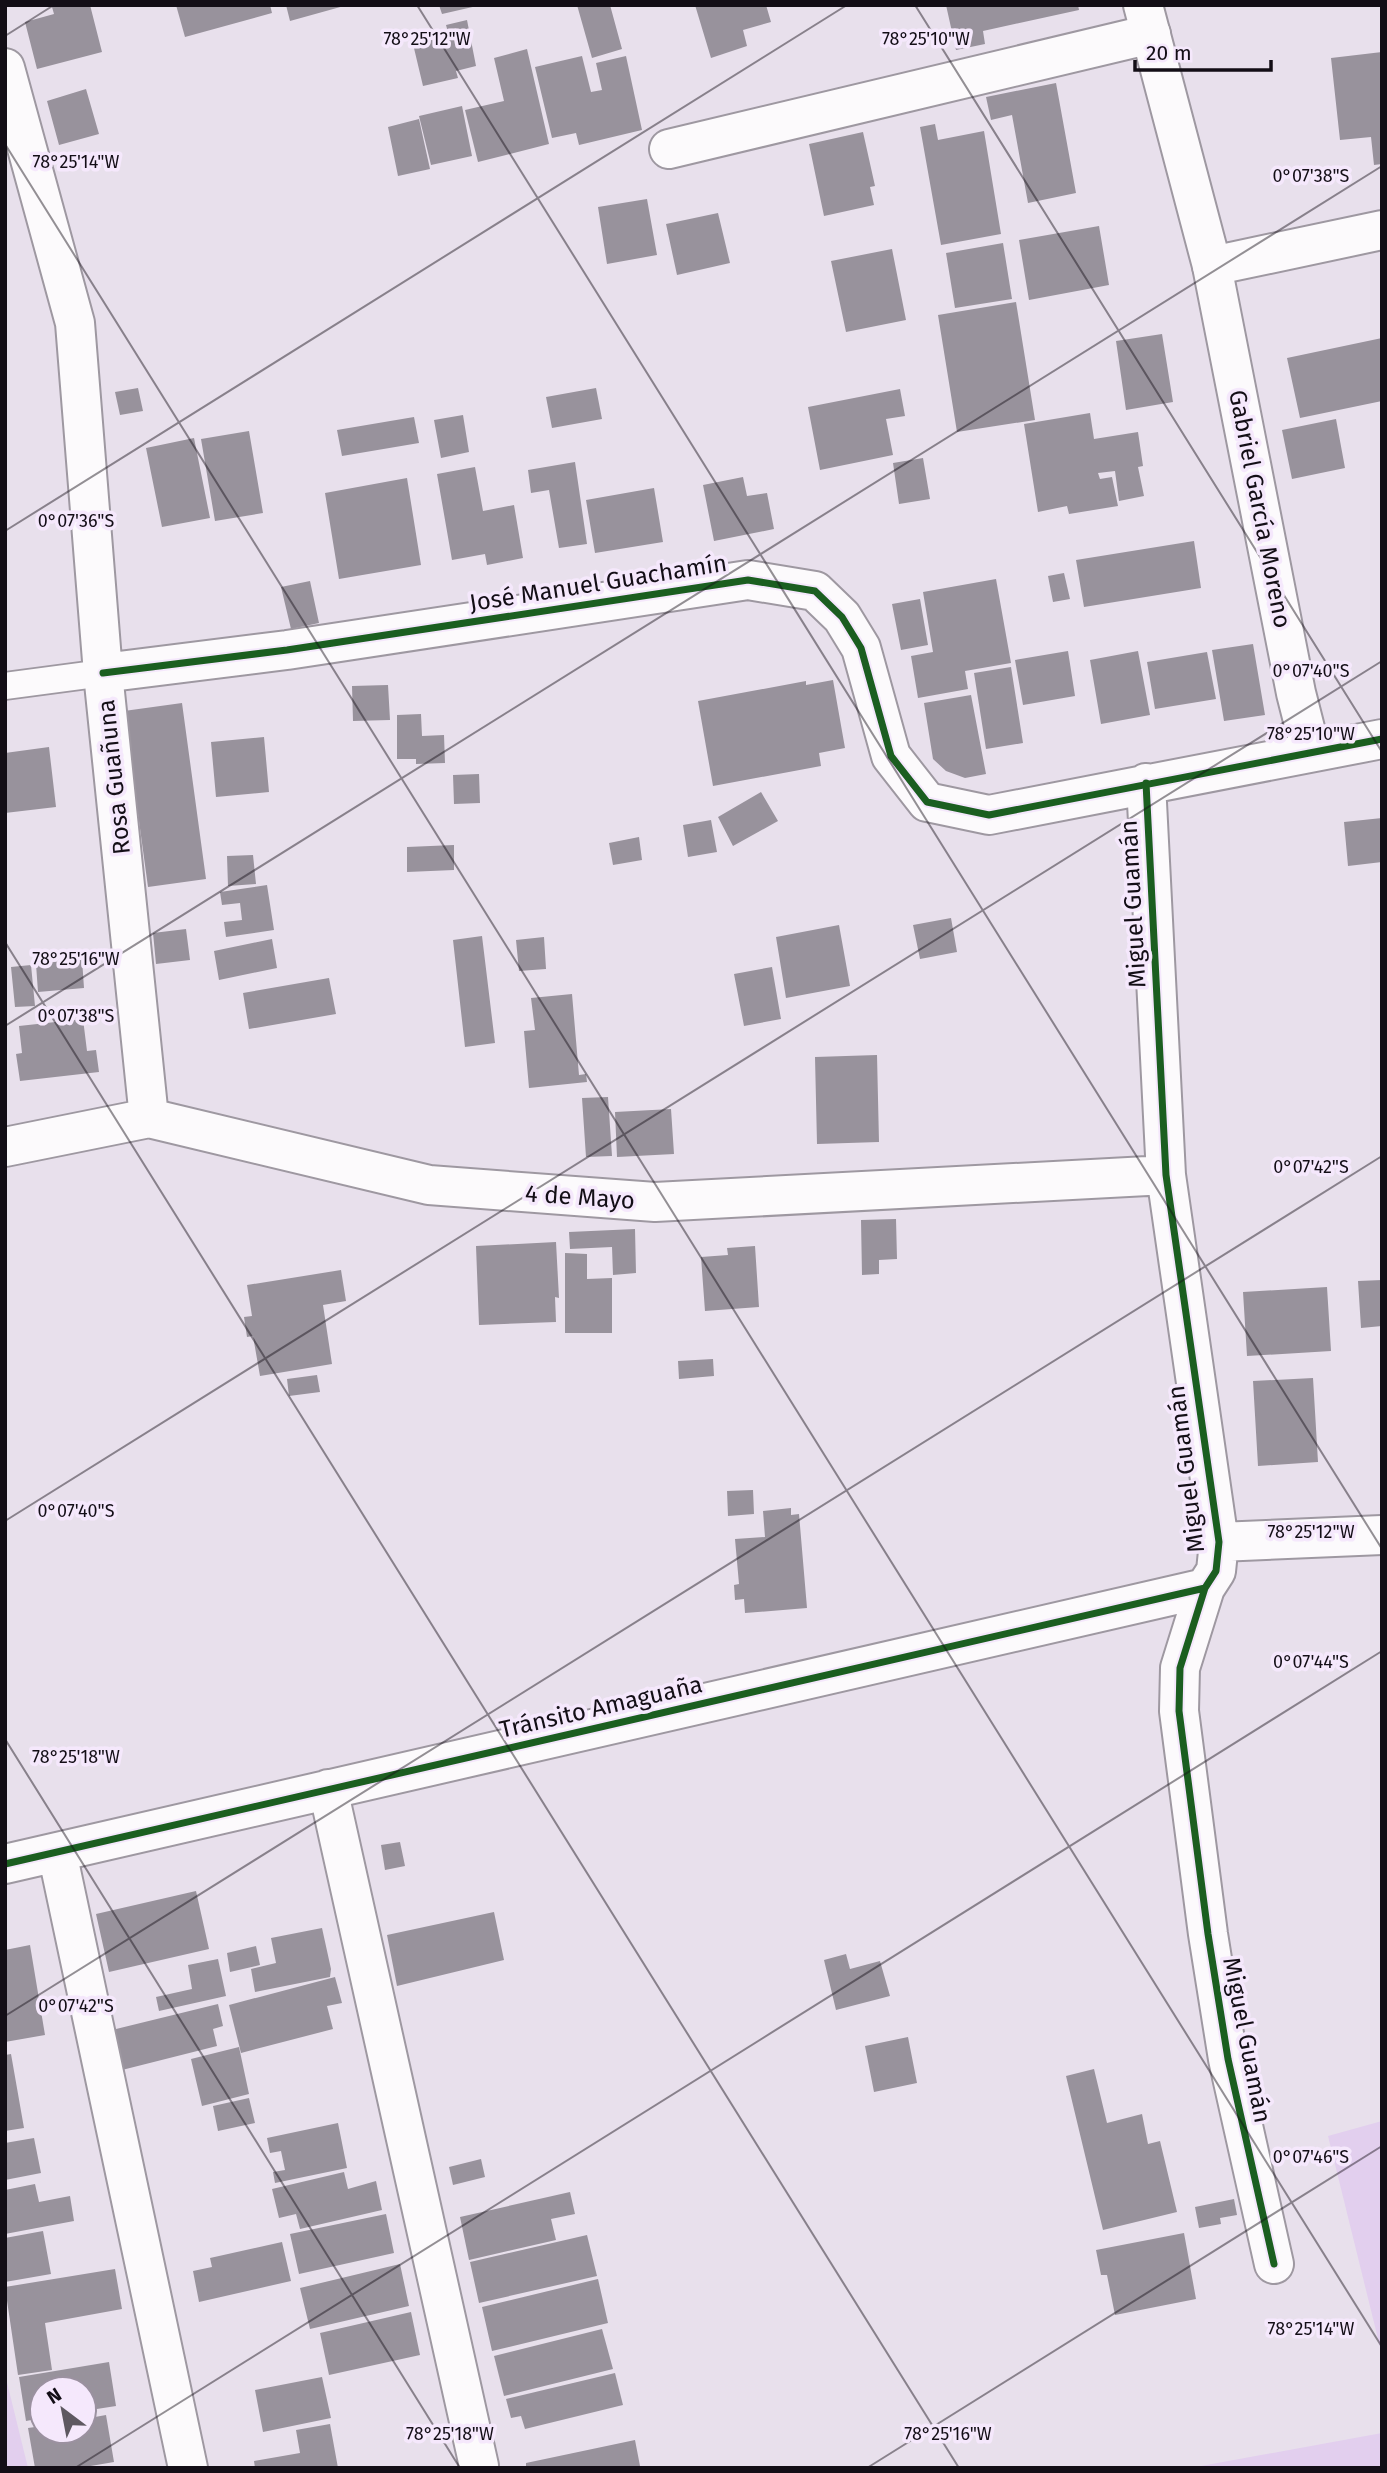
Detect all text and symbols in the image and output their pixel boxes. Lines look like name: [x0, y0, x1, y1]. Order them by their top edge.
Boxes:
text: 78°25'12"W: [383, 28, 471, 50]
text: 78°25'10"W: [882, 28, 970, 50]
scale bar: [1135, 28, 1272, 72]
text: 20 m: [1146, 40, 1192, 66]
text: 78°25'14"W: [33, 151, 120, 173]
text: 0°07'38"S: [1273, 165, 1350, 187]
street label: Gabriel García Moreno: [1223, 388, 1297, 630]
text: 0°07'36"S: [38, 510, 114, 532]
street label: José Manuel Guachamín: [467, 549, 729, 617]
text: 0°07'40"S: [1273, 660, 1350, 682]
street label: Rosa Guañuna: [92, 698, 136, 856]
text: 78°25'10"W: [1267, 723, 1355, 745]
street label: Miguel Guamán: [1115, 819, 1151, 989]
text: 78°25'16"W: [32, 948, 120, 970]
text: 0°07'38"S: [38, 1005, 115, 1027]
text: 0°07'42"S: [1273, 1156, 1349, 1178]
street label: 4 de Mayo: [524, 1179, 636, 1215]
street label: Miguel Guamán: [1162, 1384, 1210, 1554]
text: 0°07'40"S: [38, 1500, 115, 1522]
text: 78°25'12"W: [1267, 1521, 1355, 1543]
text: 0°07'44"S: [1273, 1651, 1349, 1673]
street label: Tránsito Amaguaña: [497, 1670, 705, 1744]
text: 78°25'18"W: [32, 1746, 120, 1768]
street label: Miguel Guamán: [1217, 1955, 1277, 2125]
text: 0°07'42"S: [38, 1995, 114, 2017]
text: 0°07'46"S: [1273, 2146, 1349, 2168]
text: 78°25'14"W: [1268, 2318, 1355, 2340]
north arrow: [28, 2375, 98, 2445]
text: N: [43, 2383, 66, 2409]
text: 78°25'18"W: [406, 2423, 494, 2445]
text: 78°25'16"W: [904, 2423, 992, 2445]

